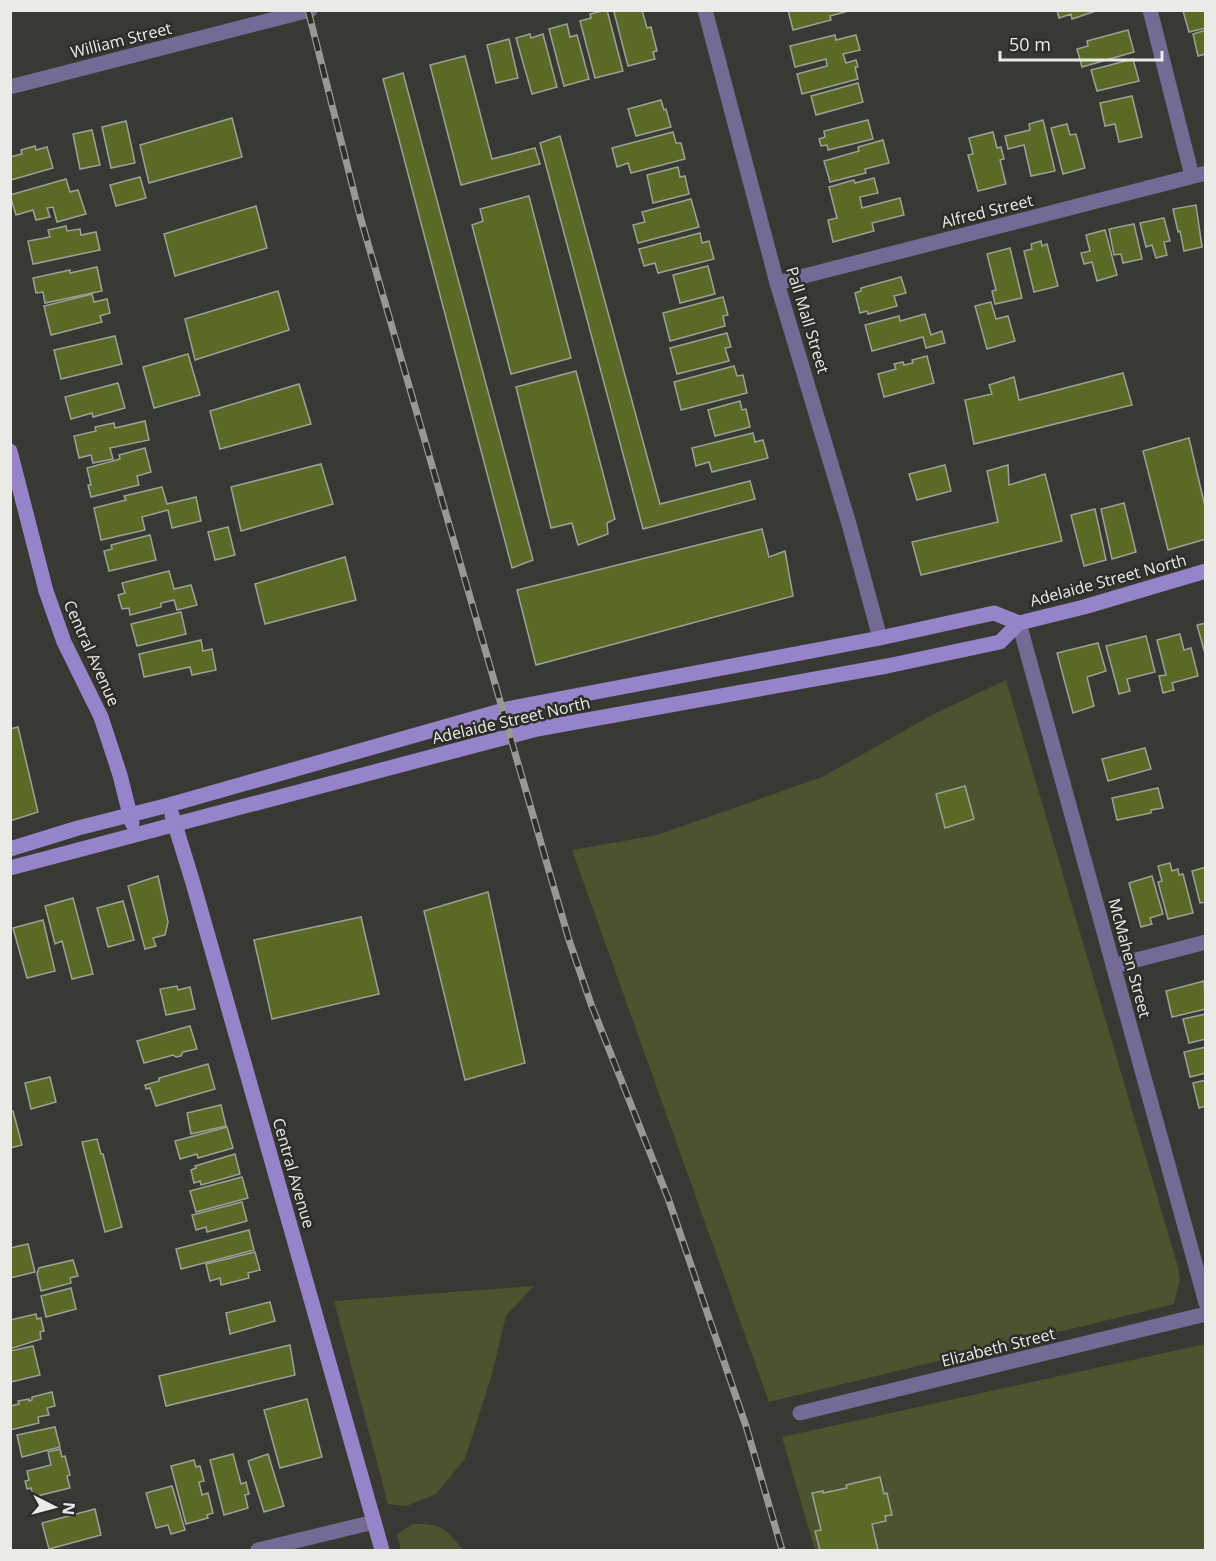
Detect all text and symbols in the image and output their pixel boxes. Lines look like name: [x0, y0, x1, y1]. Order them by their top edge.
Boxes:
street label: William Street: [68, 17, 174, 63]
scale bar: [1000, 24, 1162, 62]
text: 50 m: [1009, 32, 1051, 56]
street label: Alfred Street: [939, 189, 1035, 233]
street label: Pall Mall Street: [781, 264, 835, 377]
street label: Adelaide Street North: [1027, 548, 1189, 612]
street label: Central Avenue: [59, 596, 125, 710]
street label: Adelaide Street North: [430, 691, 592, 749]
street label: McMahen Street: [1103, 896, 1157, 1020]
street label: Central Avenue: [268, 1115, 320, 1231]
street label: Elizabeth Street: [939, 1322, 1057, 1372]
north arrow: [24, 1477, 84, 1537]
text: N: [57, 1501, 81, 1516]

